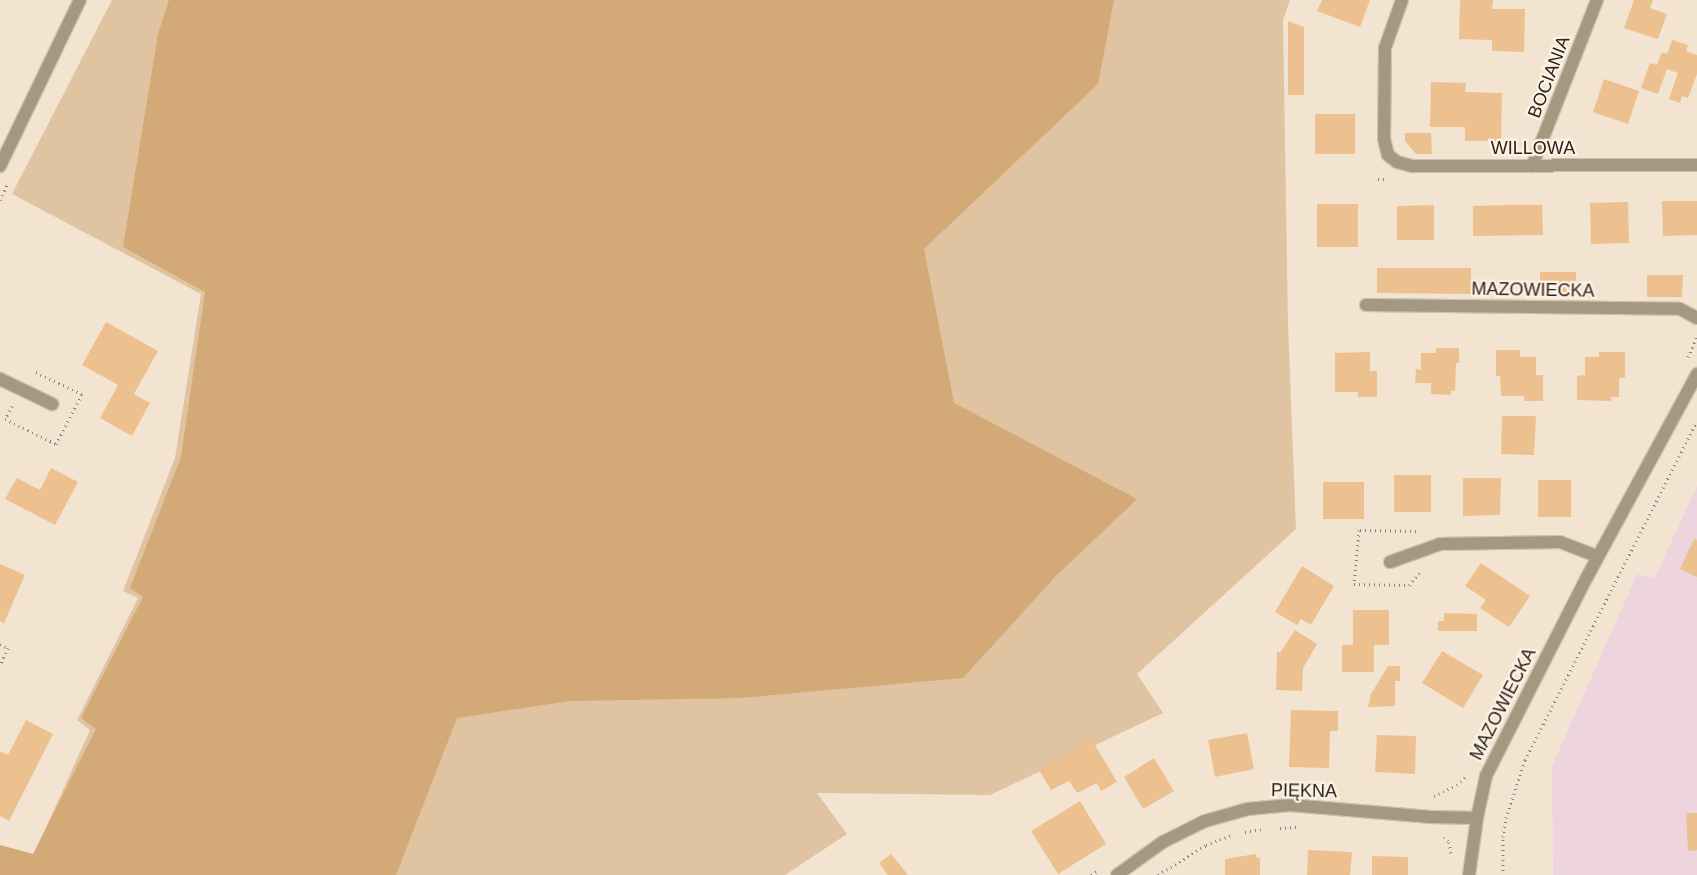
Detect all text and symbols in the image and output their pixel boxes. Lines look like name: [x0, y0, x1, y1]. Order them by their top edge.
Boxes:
street label: BOCIANIA: [1524, 33, 1574, 121]
street label: WILLOWA: [1491, 137, 1575, 159]
street label: MAZOWIECKA: [1471, 278, 1595, 302]
street label: MAZOWIECKA: [1465, 644, 1541, 764]
street label: PIĘKNA: [1271, 780, 1337, 802]

